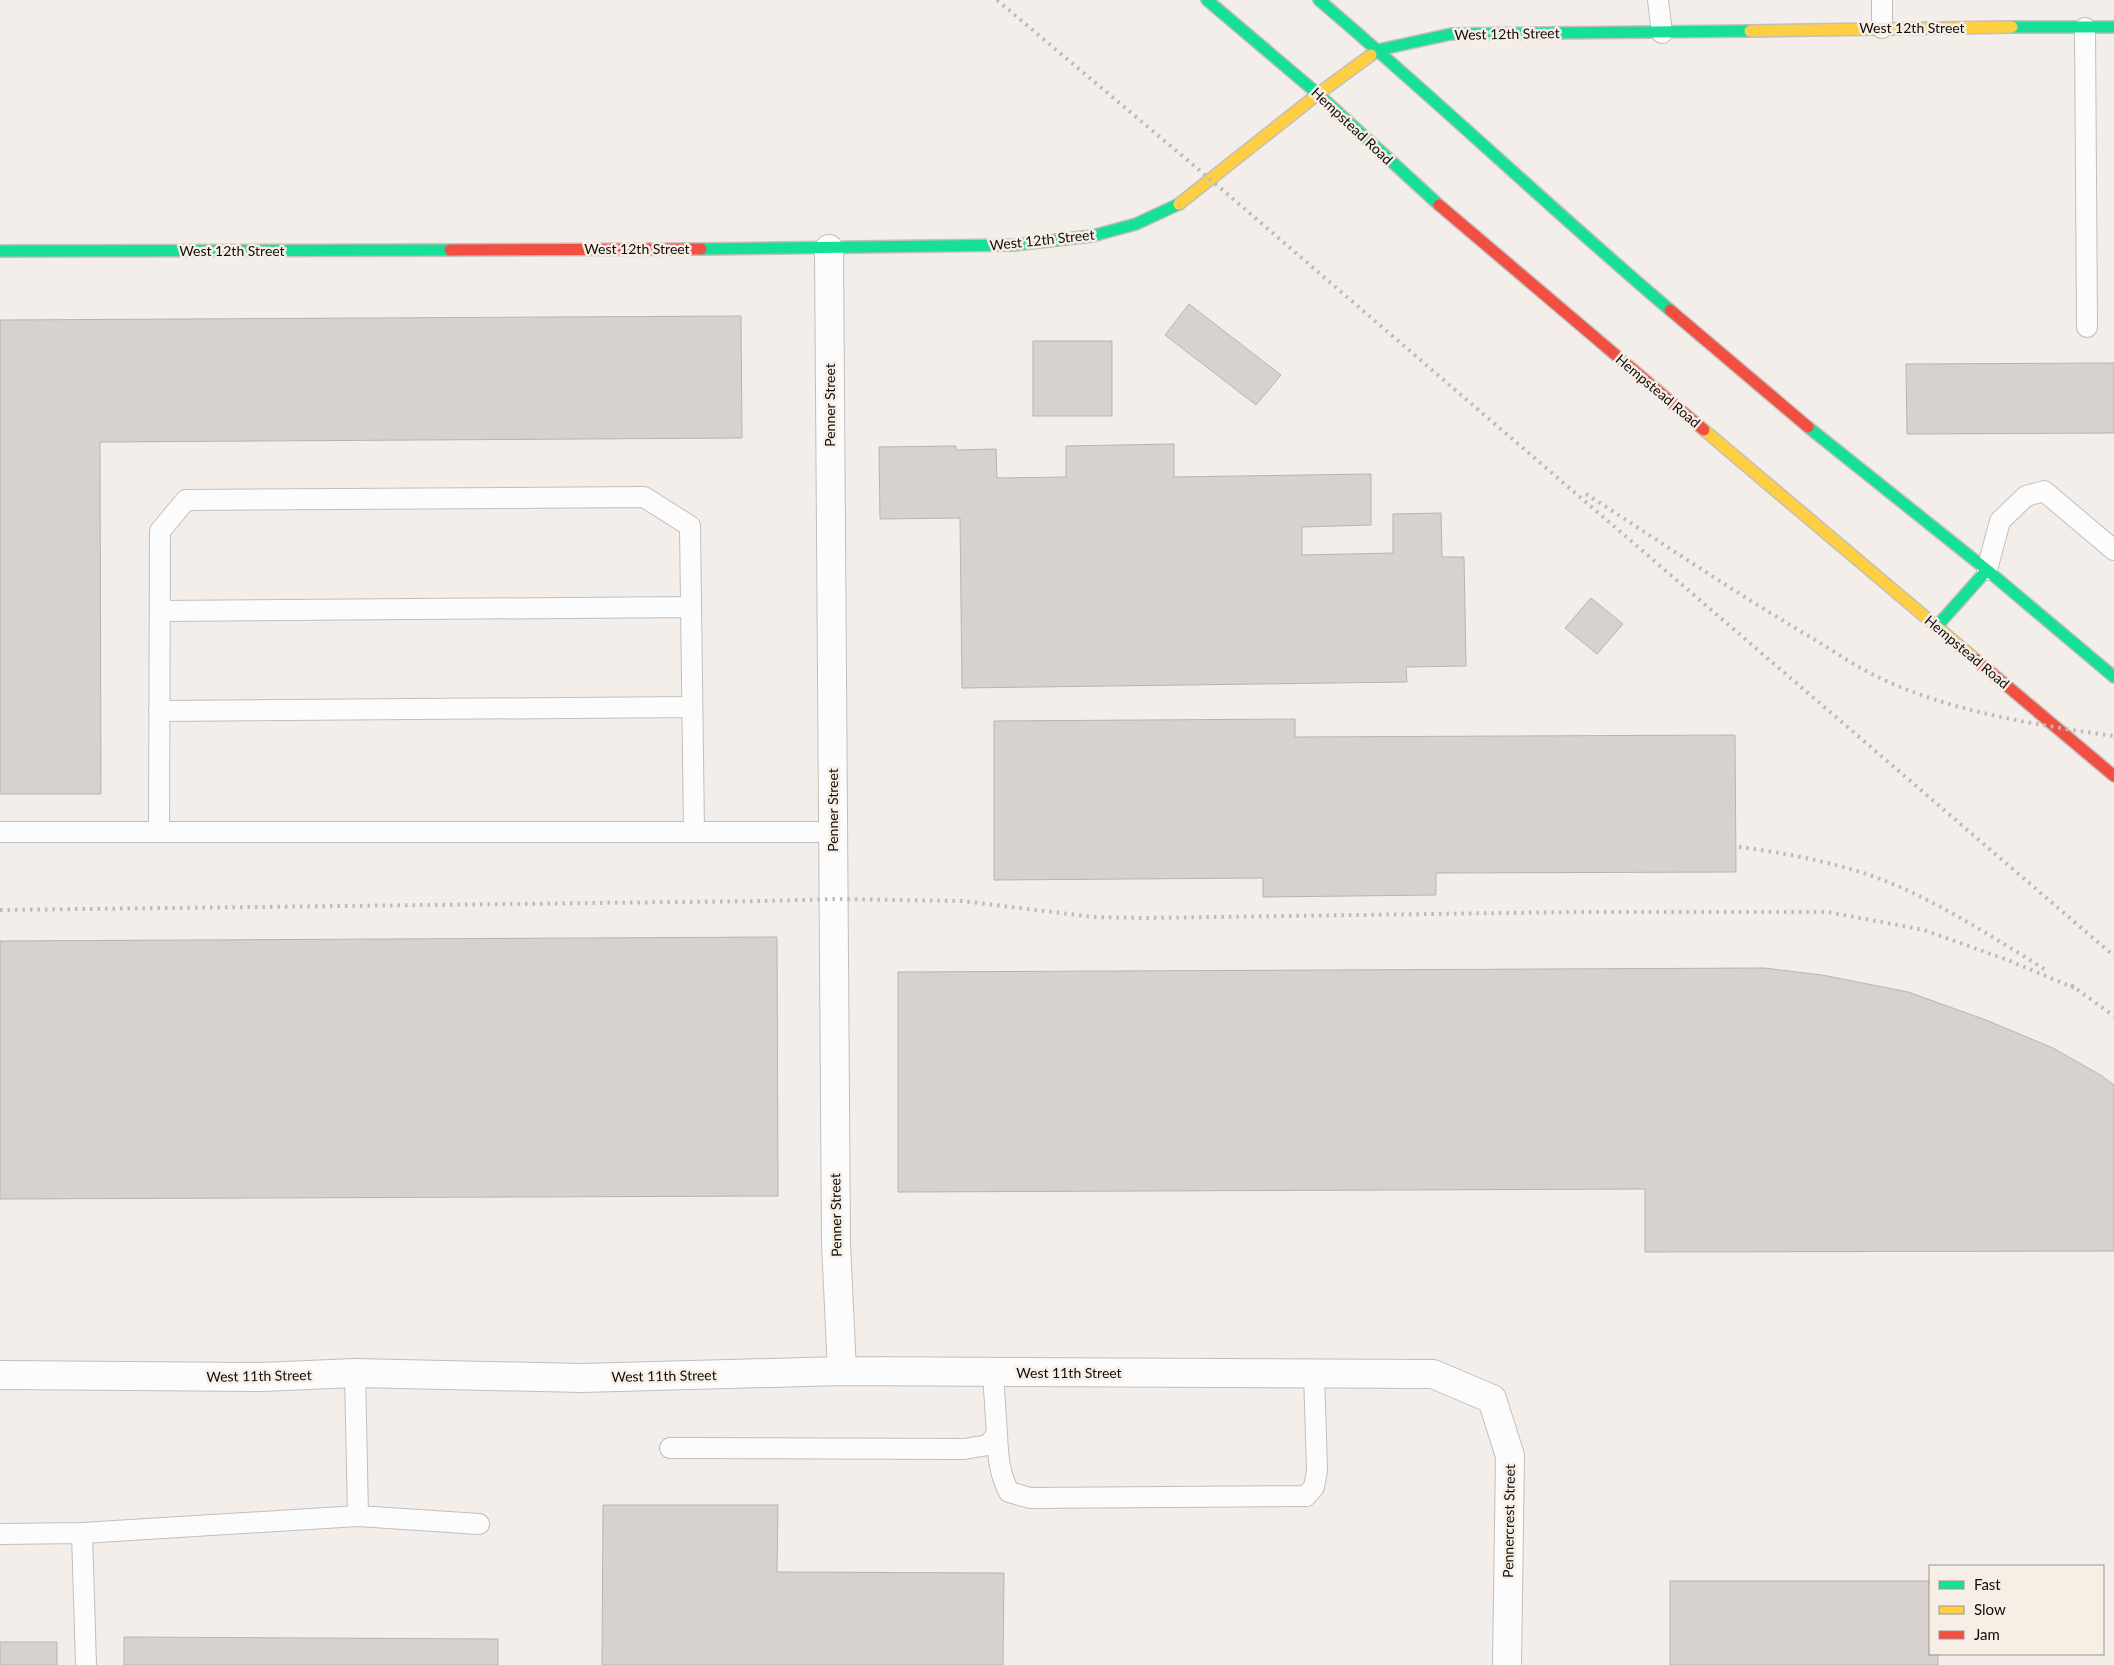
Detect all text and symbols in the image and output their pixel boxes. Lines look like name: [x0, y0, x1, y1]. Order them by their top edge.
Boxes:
street label: West 12th Street: [1859, 19, 1965, 36]
street label: West 12th Street: [1454, 24, 1560, 43]
street label: Hempstead Road: [1308, 84, 1397, 168]
street label: West 12th Street: [989, 226, 1095, 253]
street label: West 12th Street: [584, 240, 690, 257]
street label: West 12th Street: [179, 242, 285, 259]
street label: Hempstead Road: [1613, 350, 1704, 431]
street label: Penner Street: [821, 363, 838, 447]
street label: Hempstead Road: [1922, 611, 2013, 692]
street label: Penner Street: [824, 768, 841, 852]
street label: Penner Street: [826, 1173, 845, 1257]
street label: West 11th Street: [1016, 1364, 1122, 1381]
street label: West 11th Street: [206, 1366, 312, 1385]
street label: West 11th Street: [611, 1366, 717, 1385]
street label: Pennercrest Street: [1499, 1464, 1518, 1578]
legend: [1929, 1565, 2104, 1655]
text: Fast: [1974, 1575, 2001, 1593]
text: Slow: [1974, 1600, 2006, 1618]
text: Jam: [1974, 1625, 2000, 1643]

